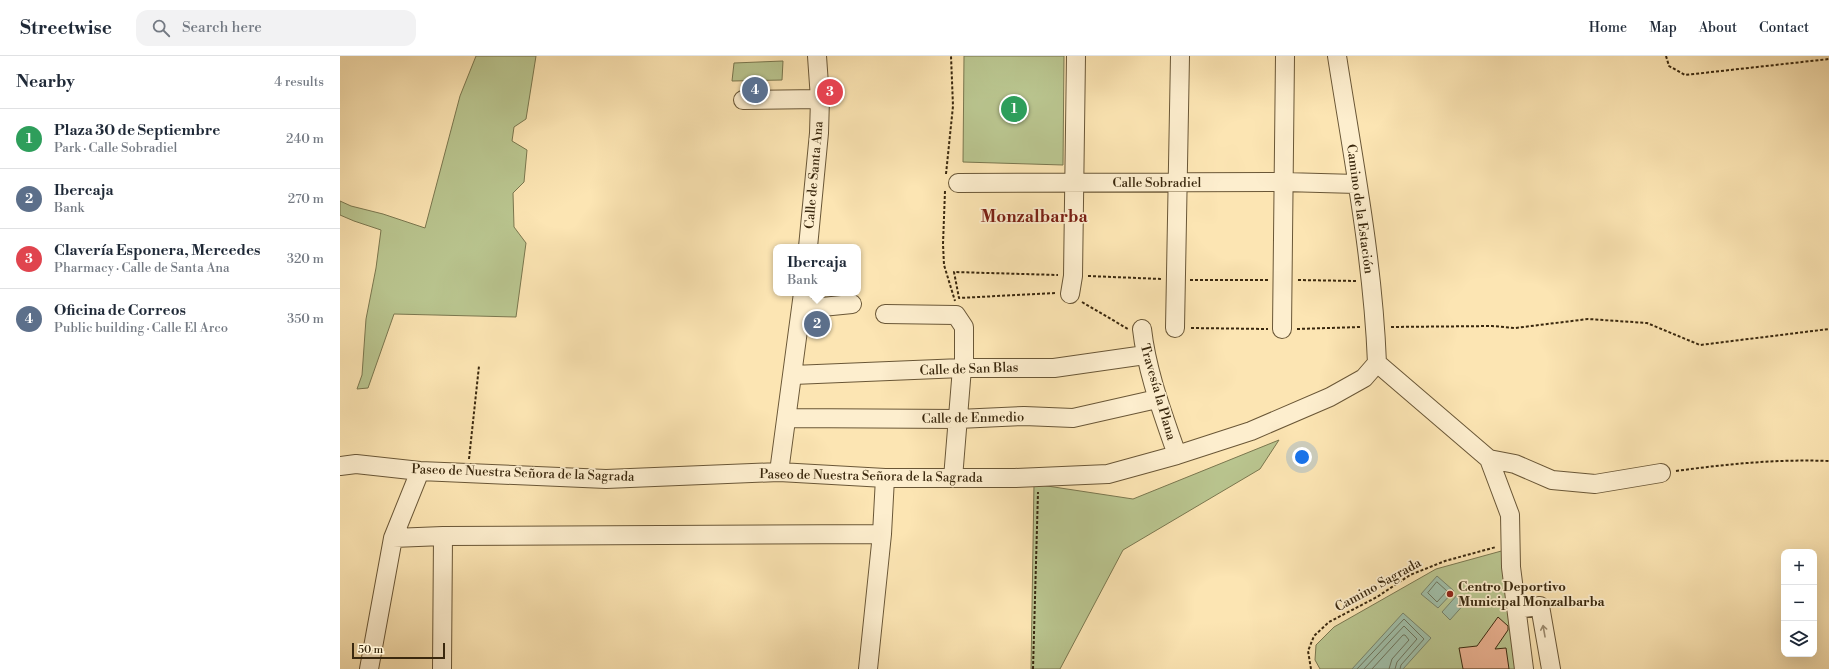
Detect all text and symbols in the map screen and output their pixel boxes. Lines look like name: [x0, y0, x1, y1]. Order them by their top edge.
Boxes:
search box: [136, 10, 416, 46]
text: Streetwise: [20, 16, 112, 40]
icon: search: [150, 17, 172, 39]
text: Search here: [182, 18, 262, 37]
text: Home: [1589, 19, 1627, 37]
text: Map: [1649, 19, 1677, 37]
text: About: [1699, 19, 1737, 37]
text: Contact: [1759, 19, 1809, 37]
text: Nearby: [16, 71, 75, 93]
text: 4 results: [274, 74, 324, 90]
pin: 4: [742, 75, 768, 105]
pin: 3: [817, 77, 843, 107]
pin: 1: [1001, 94, 1027, 124]
street label: Calle de Santa Ana: [801, 120, 827, 230]
text: Plaza 30 de Septiembre: [54, 121, 220, 140]
text: 1: [26, 131, 32, 147]
text: 240 m: [286, 131, 324, 147]
text: Park · Calle Sobradiel: [54, 140, 177, 156]
street label: Camino de la Estación: [1343, 143, 1377, 275]
street label: Calle Sobradiel: [1113, 175, 1202, 191]
text: Ibercaja: [54, 181, 114, 200]
text: 2: [25, 191, 33, 207]
text: 270 m: [288, 191, 324, 207]
text: Bank: [54, 200, 84, 216]
district label: Monzalbarba: [980, 206, 1088, 228]
text: Clavería Esponera, Mercedes: [54, 241, 260, 260]
popup: [773, 244, 861, 296]
text: 3: [25, 251, 33, 267]
text: 320 m: [287, 251, 324, 267]
text: Ibercaja: [787, 253, 847, 272]
text: Pharmacy · Calle de Santa Ana: [54, 260, 230, 276]
text: Bank: [787, 272, 817, 288]
text: Oficina de Correos: [54, 301, 186, 320]
pin: 2: [804, 309, 830, 339]
text: 4: [25, 311, 33, 327]
text: 350 m: [287, 311, 324, 327]
text: Public building · Calle El Arco: [54, 320, 228, 336]
street label: Travesía la Plana: [1137, 342, 1180, 442]
street label: Calle de San Blas: [919, 359, 1019, 379]
street label: Calle de Enmedio: [921, 409, 1025, 427]
your location: [1292, 447, 1312, 467]
street label: Paseo de Nuestra Señora de la Sagrada: [411, 461, 635, 485]
street label: Paseo de Nuestra Señora de la Sagrada: [759, 466, 983, 486]
map controls: [1781, 549, 1817, 657]
button: +: [1781, 549, 1817, 585]
street label: Camino Sagrada: [1332, 555, 1424, 615]
place label: Centro Deportivo Municipal Monzalbarba: [1458, 579, 1606, 610]
button: −: [1781, 585, 1817, 621]
marker: Centro Deportivo Municipal Monzalbarba: [1445, 589, 1455, 599]
button: layers: [1781, 621, 1817, 657]
one-way arrow: [1540, 624, 1548, 637]
scale bar: [352, 641, 445, 660]
text: 50 m: [358, 643, 383, 657]

